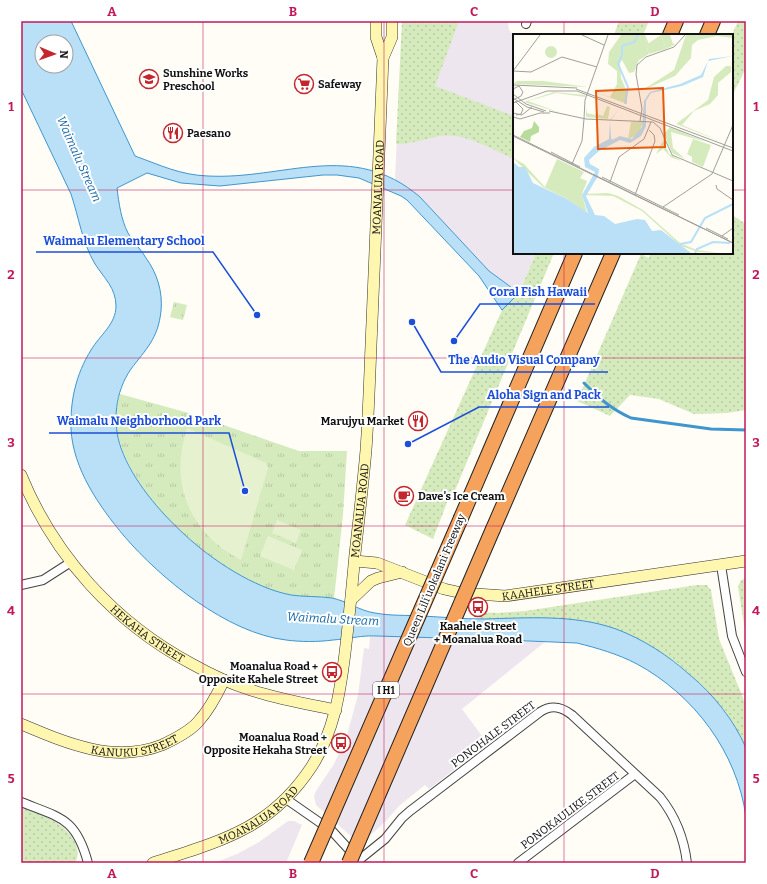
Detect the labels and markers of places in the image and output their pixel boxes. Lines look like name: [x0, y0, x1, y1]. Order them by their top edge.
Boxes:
place label: Sunshine Works Preschool: [163, 67, 249, 93]
school or university icon: Sunshine Works Preschool: [138, 68, 160, 90]
supermarket icon: Safeway: [293, 73, 315, 95]
place label: Safeway: [318, 78, 362, 91]
restaurant icon: Paesano: [162, 122, 184, 144]
place label: Paesano: [187, 127, 231, 140]
callout: Waimalu Elementary School: [36, 228, 213, 252]
callout: Coral Fish Hawaii: [480, 280, 595, 304]
callout: The Audio Visual Company: [441, 348, 608, 372]
callout: Aloha Sign and Pack: [479, 383, 609, 407]
callout: Waimalu Neighborhood Park: [49, 409, 229, 433]
restaurant icon: Marujyu Market: [407, 410, 429, 432]
place label: Marujyu Market: [321, 415, 405, 428]
cafe icon: Dave's Ice Cream: [393, 485, 415, 507]
place label: Dave's Ice Cream: [418, 490, 505, 503]
bus stop icon: Kaahele Street + Moanalua Road: [467, 596, 489, 618]
place label: Kaahele Street + Moanalua Road: [434, 620, 522, 646]
place label: Moanalua Road + Opposite Kahele Street: [199, 660, 319, 686]
bus stop icon: Moanalua Road + Opposite Kahele Street: [321, 661, 343, 683]
place label: Moanalua Road + Opposite Hekaha Street: [204, 731, 328, 757]
bus stop icon: Moanalua Road + Opposite Hekaha Street: [330, 732, 352, 754]

